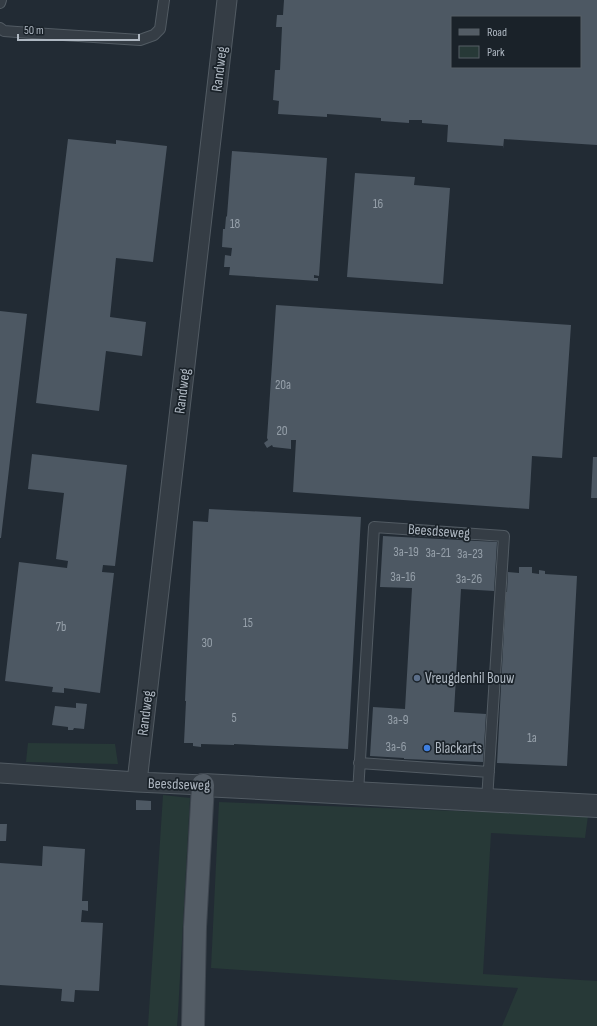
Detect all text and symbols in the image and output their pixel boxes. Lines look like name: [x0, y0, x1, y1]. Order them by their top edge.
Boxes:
scale bar: [18, 16, 139, 42]
legend: [451, 16, 581, 68]
text: 50 m: [24, 23, 44, 38]
text: Road: [487, 25, 507, 40]
street label: Randweg: [207, 45, 232, 93]
text: Park: [487, 45, 505, 60]
house number: 16: [373, 196, 383, 212]
house number: 18: [230, 216, 240, 232]
street label: Randweg: [170, 367, 195, 415]
house number: 20a: [275, 377, 291, 393]
house number: 20: [276, 423, 288, 439]
street label: Beesdseweg: [407, 520, 471, 543]
house number: 3a-19: [393, 544, 419, 560]
house number: 3a-21: [425, 545, 451, 561]
house number: 3a-23: [457, 546, 483, 562]
house number: 3a-16: [390, 569, 416, 585]
house number: 3a-26: [456, 571, 482, 587]
house number: 15: [243, 615, 253, 631]
house number: 7b: [56, 619, 66, 635]
house number: 30: [201, 635, 213, 651]
place label: Vreugdenhil Bouw: [425, 669, 515, 688]
marker: Vreugdenhil Bouw: [412, 673, 422, 683]
street label: Randweg: [133, 689, 158, 737]
house number: 5: [231, 710, 237, 726]
house number: 3a-9: [388, 712, 409, 728]
house number: 1a: [527, 730, 537, 746]
house number: 3a-6: [386, 739, 407, 755]
place label: Blackarts: [435, 739, 482, 758]
marker: Blackarts: [422, 743, 432, 753]
street label: Beesdseweg: [148, 774, 210, 795]

